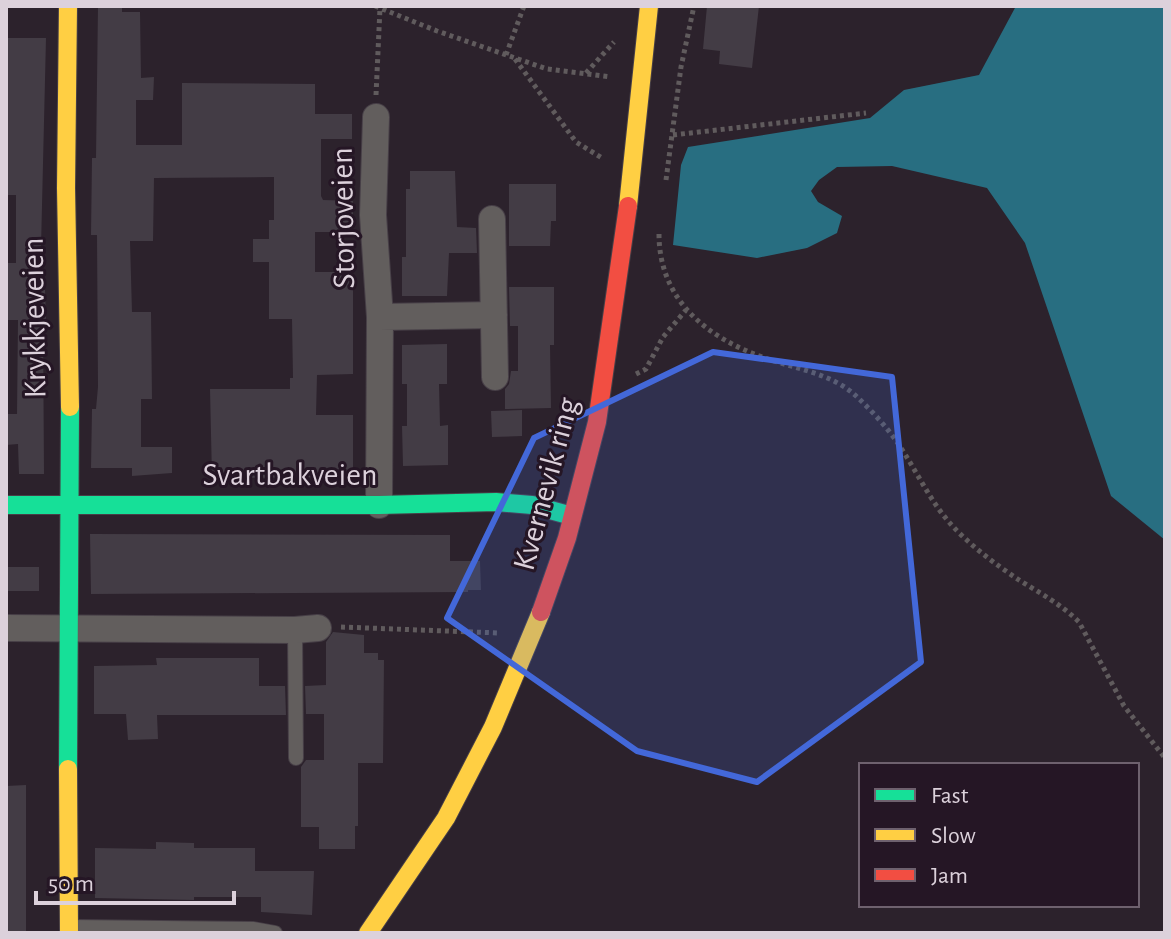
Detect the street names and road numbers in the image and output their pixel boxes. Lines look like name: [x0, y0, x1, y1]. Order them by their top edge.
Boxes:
street label: Storjoveien: [326, 147, 360, 289]
street label: Krykkjeveien: [17, 237, 51, 399]
street label: Kvernevik ring: [508, 394, 585, 574]
street label: Svartbakveien: [202, 459, 378, 491]

